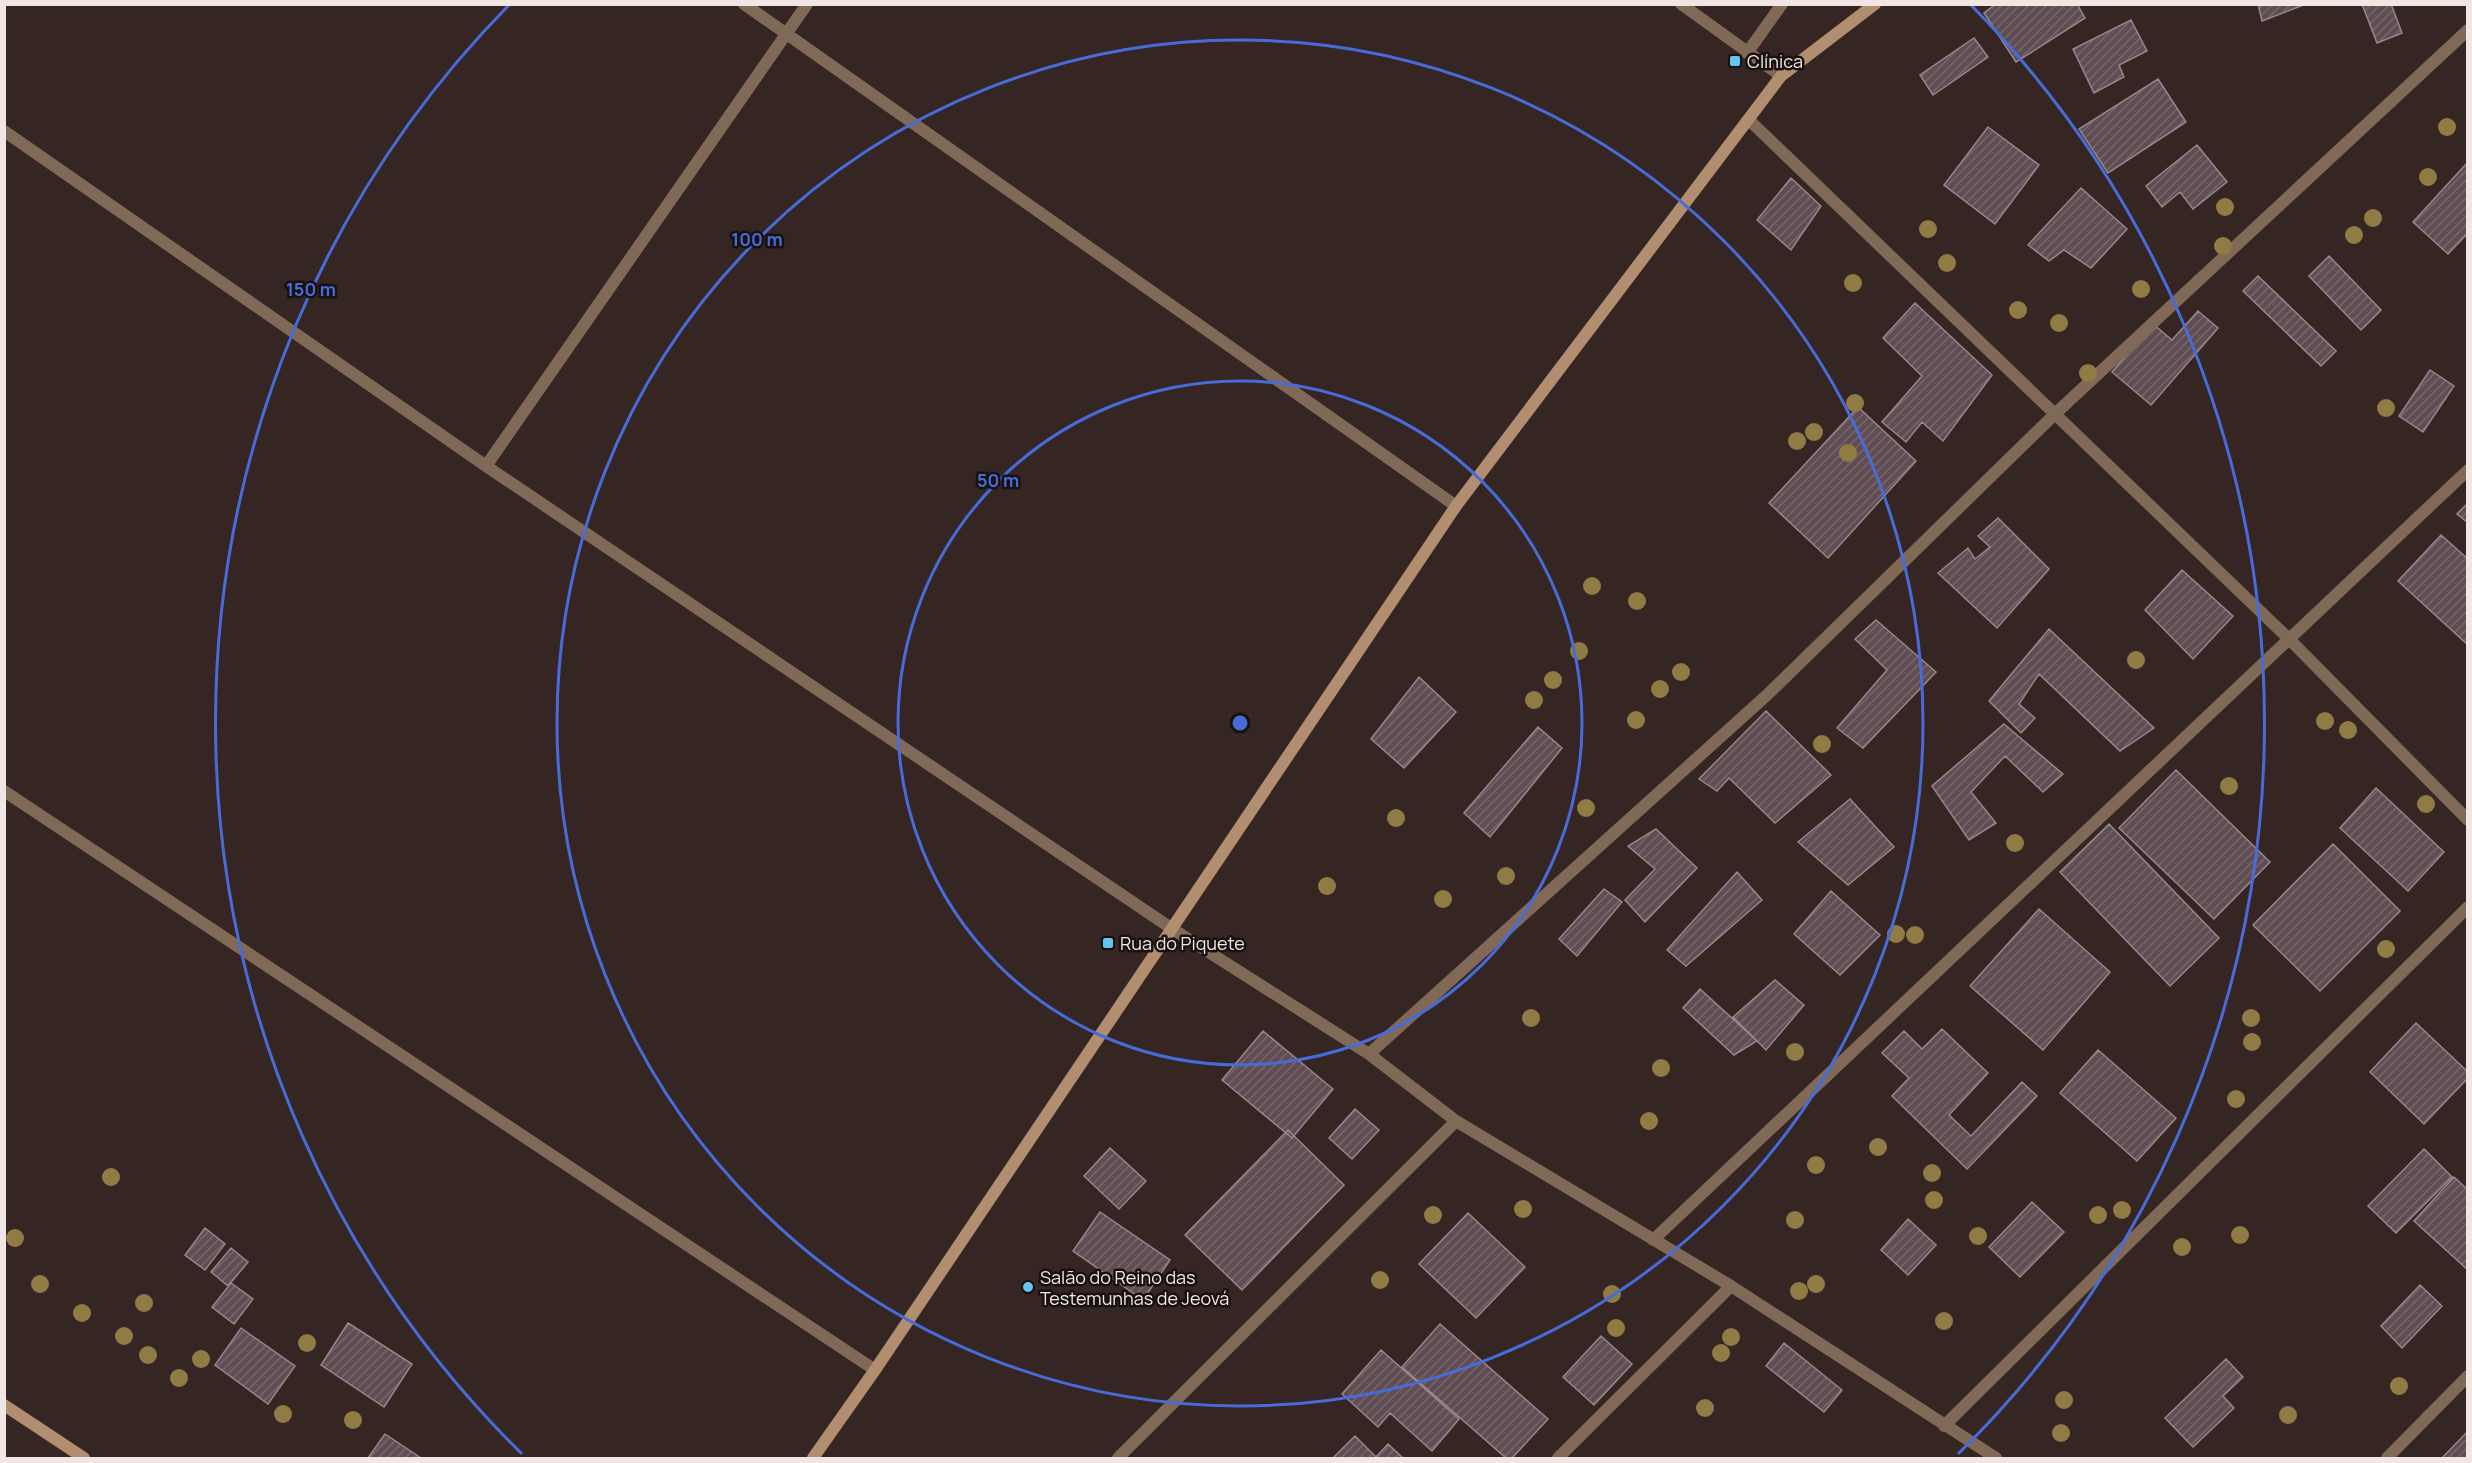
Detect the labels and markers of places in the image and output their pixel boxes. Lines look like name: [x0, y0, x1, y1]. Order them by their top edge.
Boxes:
place label: Clínica: [1747, 49, 1803, 73]
marker: Clínica: [1728, 54, 1742, 68]
centre of rings: [1230, 713, 1250, 733]
place label: Rua do Piquete: [1120, 931, 1245, 955]
marker: Rua do Piquete: [1101, 936, 1115, 950]
place label: Salão do Reino das Testemunhas de Jeová: [1040, 1265, 1229, 1310]
marker: Salão do Reino das Testemunhas de Jeová: [1021, 1280, 1035, 1294]

